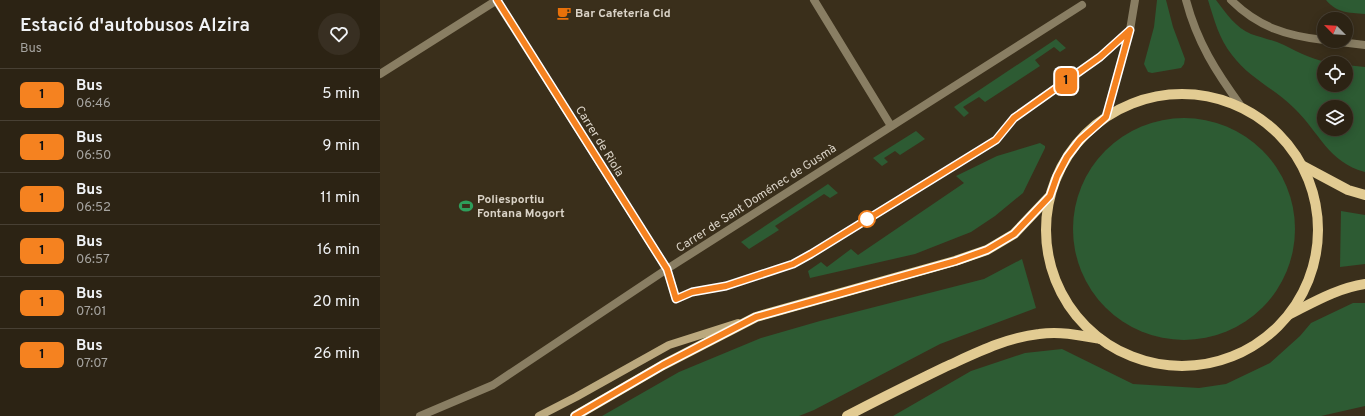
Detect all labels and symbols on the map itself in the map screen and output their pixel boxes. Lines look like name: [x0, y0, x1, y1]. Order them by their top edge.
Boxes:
cafe icon: Bar Cafetería Cid: [556, 5, 572, 21]
place label: Bar Cafetería Cid: [575, 6, 671, 22]
north arrow: [1317, 12, 1353, 48]
line badge: 1: [1053, 68, 1079, 94]
street label: Carrer de Riola: [571, 103, 627, 180]
street label: Carrer de Sant Doménec de Gusmà: [673, 141, 840, 257]
place label: Poliesportiu Fontana Mogort: [477, 192, 565, 222]
sports icon: Poliesportiu Fontana Mogort: [458, 198, 474, 214]
unlabelled marker: [858, 210, 876, 228]

